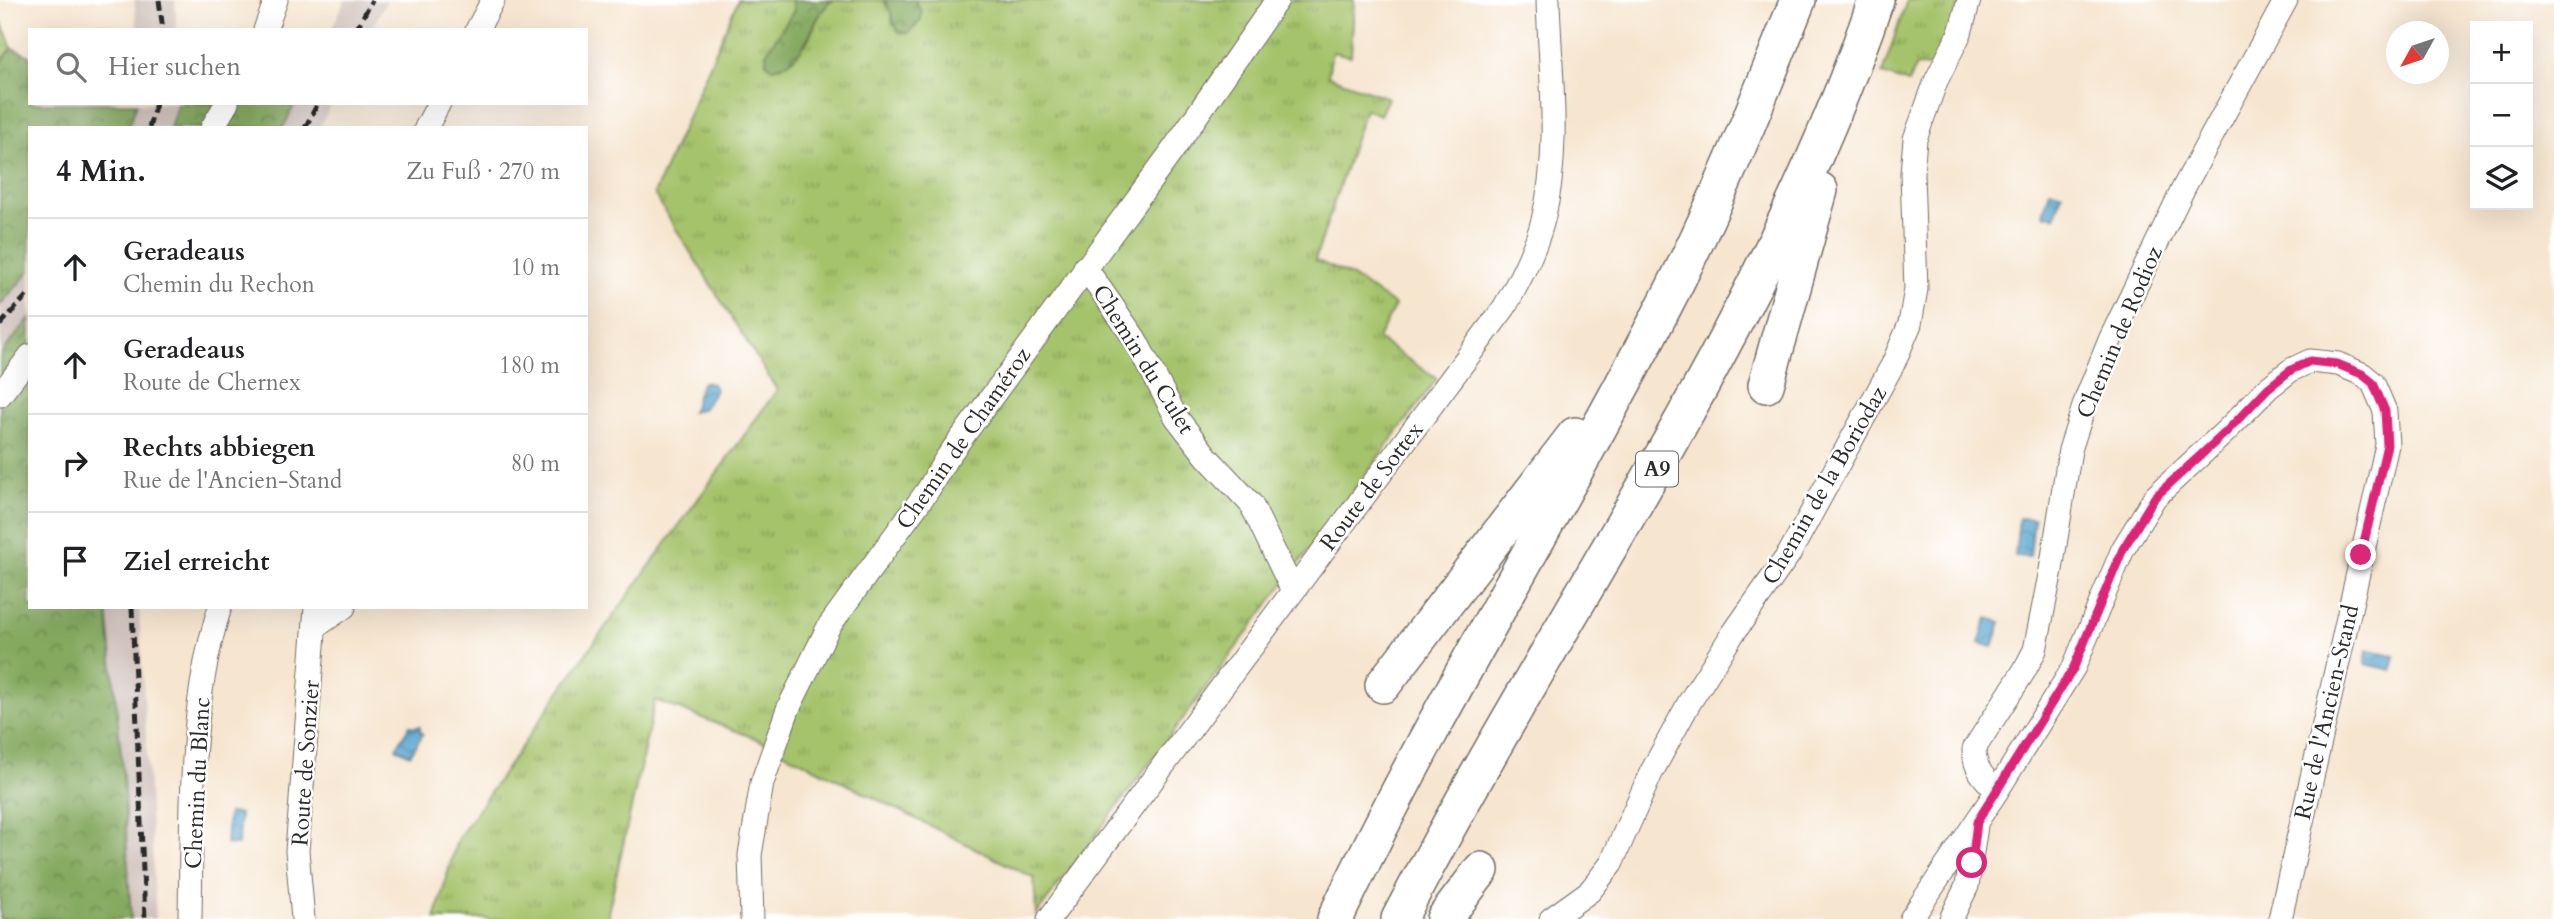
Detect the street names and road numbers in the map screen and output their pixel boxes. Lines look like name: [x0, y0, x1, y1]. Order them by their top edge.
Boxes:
street label: Chemin de Rodioz: [2069, 241, 2170, 423]
street label: Chemin du Culet: [1085, 279, 1202, 440]
street label: Chemin de Chaméroz: [889, 341, 1038, 536]
street label: Chemin de la Boriodaz: [1755, 380, 1894, 590]
street label: Route de Sottex: [1313, 415, 1430, 557]
road number: A9: [1636, 452, 1678, 486]
street label: Rue de l'Ancien-Stand: [2287, 601, 2366, 822]
street label: Route de Sonzier: [284, 678, 327, 847]
street label: Chemin du Blanc: [178, 696, 217, 870]

